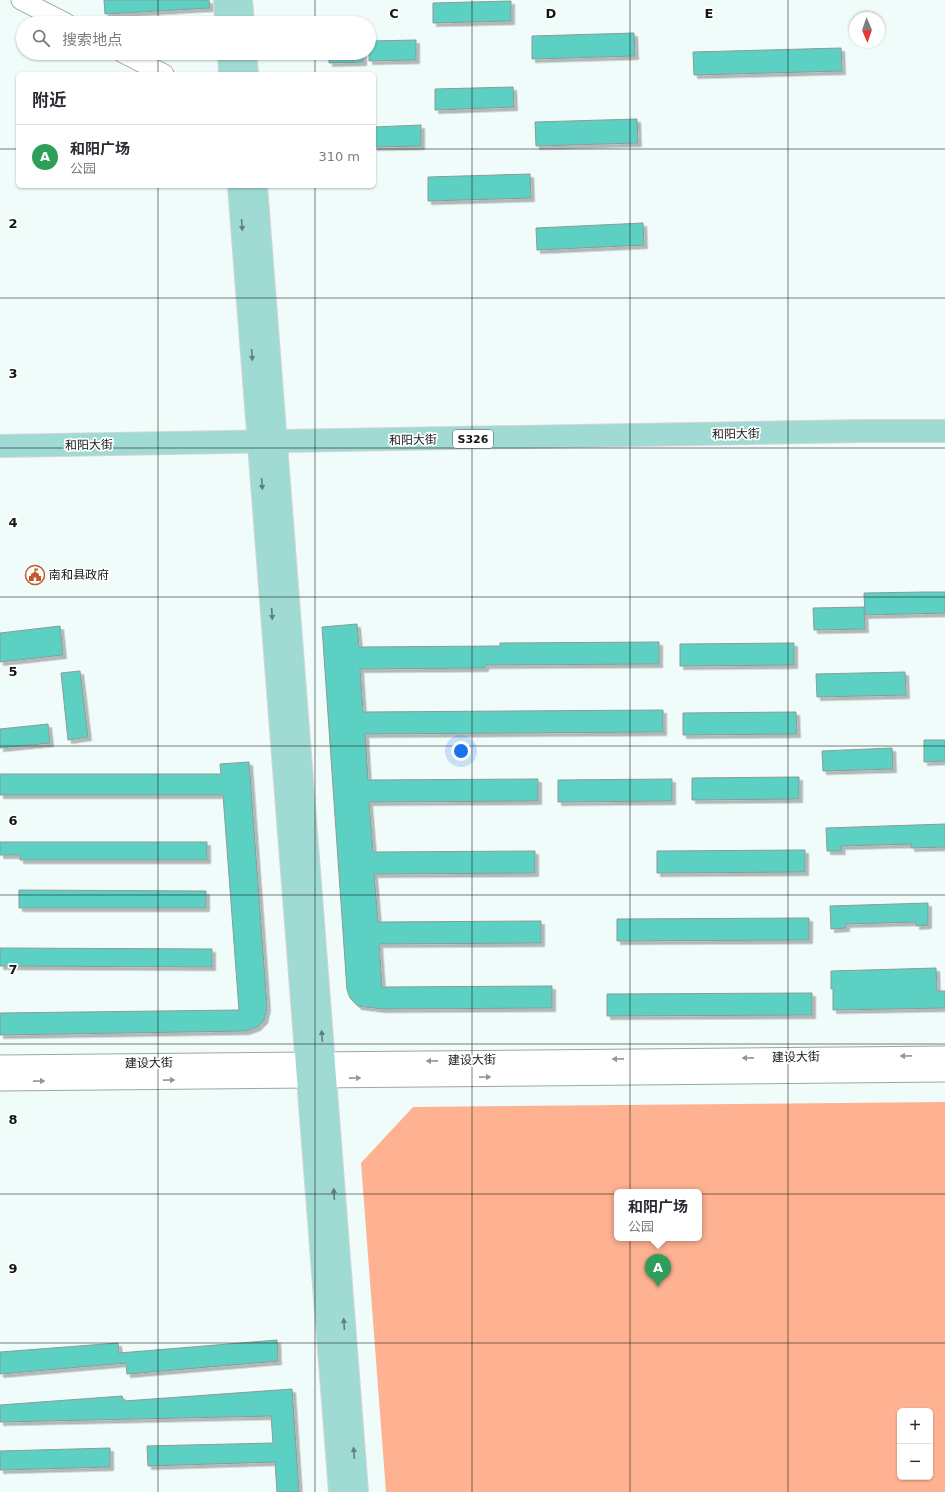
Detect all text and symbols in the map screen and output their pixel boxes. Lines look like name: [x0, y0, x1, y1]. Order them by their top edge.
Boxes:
text: C: [389, 6, 399, 21]
text: D: [546, 6, 557, 21]
text: E: [705, 6, 713, 21]
north arrow: [849, 12, 885, 48]
search box: [16, 16, 376, 60]
icon: search: [30, 27, 52, 49]
text: 搜索地点: [62, 31, 122, 49]
text: 附近: [32, 90, 66, 110]
text: 和阳广场: [70, 140, 130, 158]
text: A: [40, 149, 50, 164]
text: 310 m: [318, 149, 360, 164]
text: 公园: [70, 161, 96, 176]
text: 2: [8, 216, 18, 231]
one-way arrow: [238, 219, 245, 231]
one-way arrow: [248, 348, 255, 361]
text: 3: [8, 366, 18, 381]
street label: 和阳大街: [712, 427, 760, 441]
road number: S326: [453, 430, 493, 448]
street label: 和阳大街: [389, 433, 437, 447]
street label: 和阳大街: [65, 438, 113, 452]
one-way arrow: [258, 478, 265, 490]
text: 4: [8, 515, 18, 530]
public building icon: 南和县政府: [24, 564, 46, 586]
place label: 南和县政府: [49, 568, 109, 582]
one-way arrow: [268, 608, 275, 620]
text: 5: [8, 664, 18, 679]
your location: [451, 741, 471, 761]
text: 6: [8, 813, 18, 828]
text: 7: [8, 962, 18, 977]
one-way arrow: [318, 1030, 325, 1042]
street label: 建设大街: [772, 1050, 820, 1064]
street label: 建设大街: [448, 1053, 496, 1067]
one-way arrow: [899, 1053, 912, 1059]
one-way arrow: [741, 1055, 754, 1061]
street label: 建设大街: [125, 1056, 173, 1070]
one-way arrow: [611, 1056, 624, 1062]
one-way arrow: [425, 1058, 438, 1064]
one-way arrow: [479, 1074, 492, 1080]
one-way arrow: [349, 1075, 362, 1081]
one-way arrow: [163, 1077, 176, 1083]
one-way arrow: [33, 1078, 46, 1084]
text: 8: [8, 1112, 18, 1127]
one-way arrow: [330, 1188, 337, 1200]
popup: [614, 1189, 702, 1241]
text: 和阳广场: [628, 1198, 688, 1216]
text: 公园: [628, 1219, 654, 1234]
pin: A: [645, 1254, 671, 1287]
text: 9: [8, 1261, 18, 1276]
one-way arrow: [340, 1317, 347, 1330]
map controls: [897, 1408, 933, 1480]
button: +: [897, 1408, 933, 1444]
button: −: [897, 1444, 933, 1480]
one-way arrow: [350, 1447, 357, 1459]

